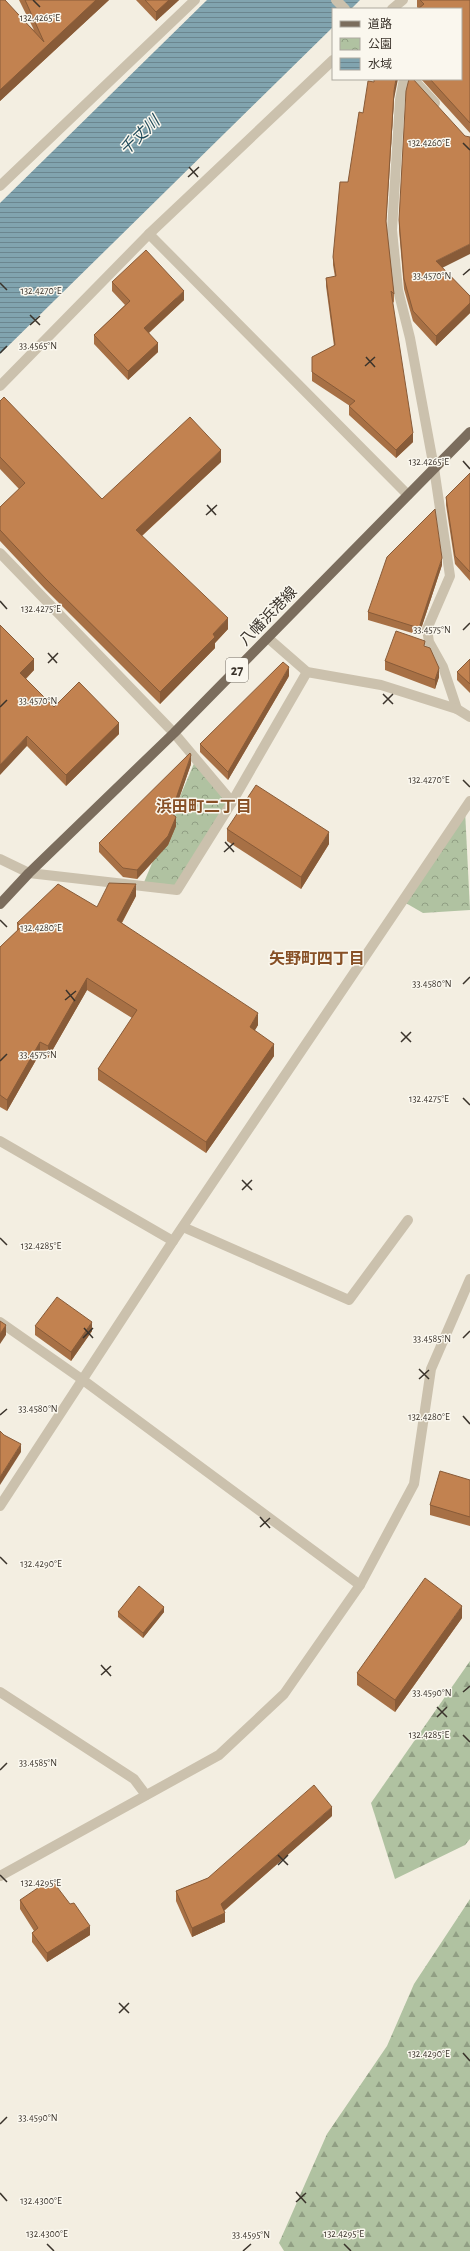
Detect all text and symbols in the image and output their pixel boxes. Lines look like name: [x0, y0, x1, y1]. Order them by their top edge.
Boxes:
legend: [332, 8, 462, 80]
text: 132.4265°E: [20, 13, 60, 23]
text: 道路: [368, 17, 392, 30]
text: 公園: [368, 38, 392, 50]
text: 水域: [368, 58, 392, 70]
water label: 千丈川: [116, 111, 164, 158]
text: 132.4260°E: [408, 138, 450, 148]
text: 33.4570°N: [413, 271, 451, 281]
text: 132.4270°E: [21, 286, 62, 296]
text: 33.4565°N: [19, 341, 57, 351]
text: 132.4265°E: [409, 457, 449, 467]
street label: 八幡浜港線: [236, 583, 300, 649]
text: 132.4275°E: [21, 604, 61, 614]
text: 33.4575°N: [413, 625, 451, 635]
road number: 27: [226, 658, 248, 682]
text: 33.4570°N: [19, 696, 57, 706]
text: 132.4270°E: [409, 775, 450, 785]
district label: 浜田町二丁目: [156, 798, 252, 815]
text: 132.4280°E: [20, 923, 62, 933]
district label: 矢野町四丁目: [269, 950, 365, 967]
text: 33.4580°N: [412, 979, 452, 989]
text: 33.4575°N: [19, 1050, 57, 1060]
text: 132.4275°E: [409, 1094, 449, 1104]
text: 132.4285°E: [21, 1241, 61, 1251]
text: 33.4585°N: [413, 1334, 451, 1344]
text: 33.4580°N: [18, 1404, 58, 1414]
text: 132.4280°E: [408, 1412, 450, 1422]
text: 132.4290°E: [20, 1559, 62, 1569]
text: 33.4590°N: [412, 1688, 452, 1698]
text: 132.4285°E: [409, 1730, 449, 1740]
text: 33.4585°N: [19, 1758, 57, 1768]
text: 132.4295°E: [21, 1878, 61, 1888]
text: 132.4290°E: [408, 2049, 450, 2059]
text: 33.4590°N: [18, 2113, 58, 2123]
text: 132.4300°E: [20, 2196, 62, 2206]
text: 132.4300°E: [26, 2229, 68, 2239]
text: 132.4295°E: [324, 2229, 364, 2239]
text: 33.4595°N: [232, 2230, 270, 2240]

